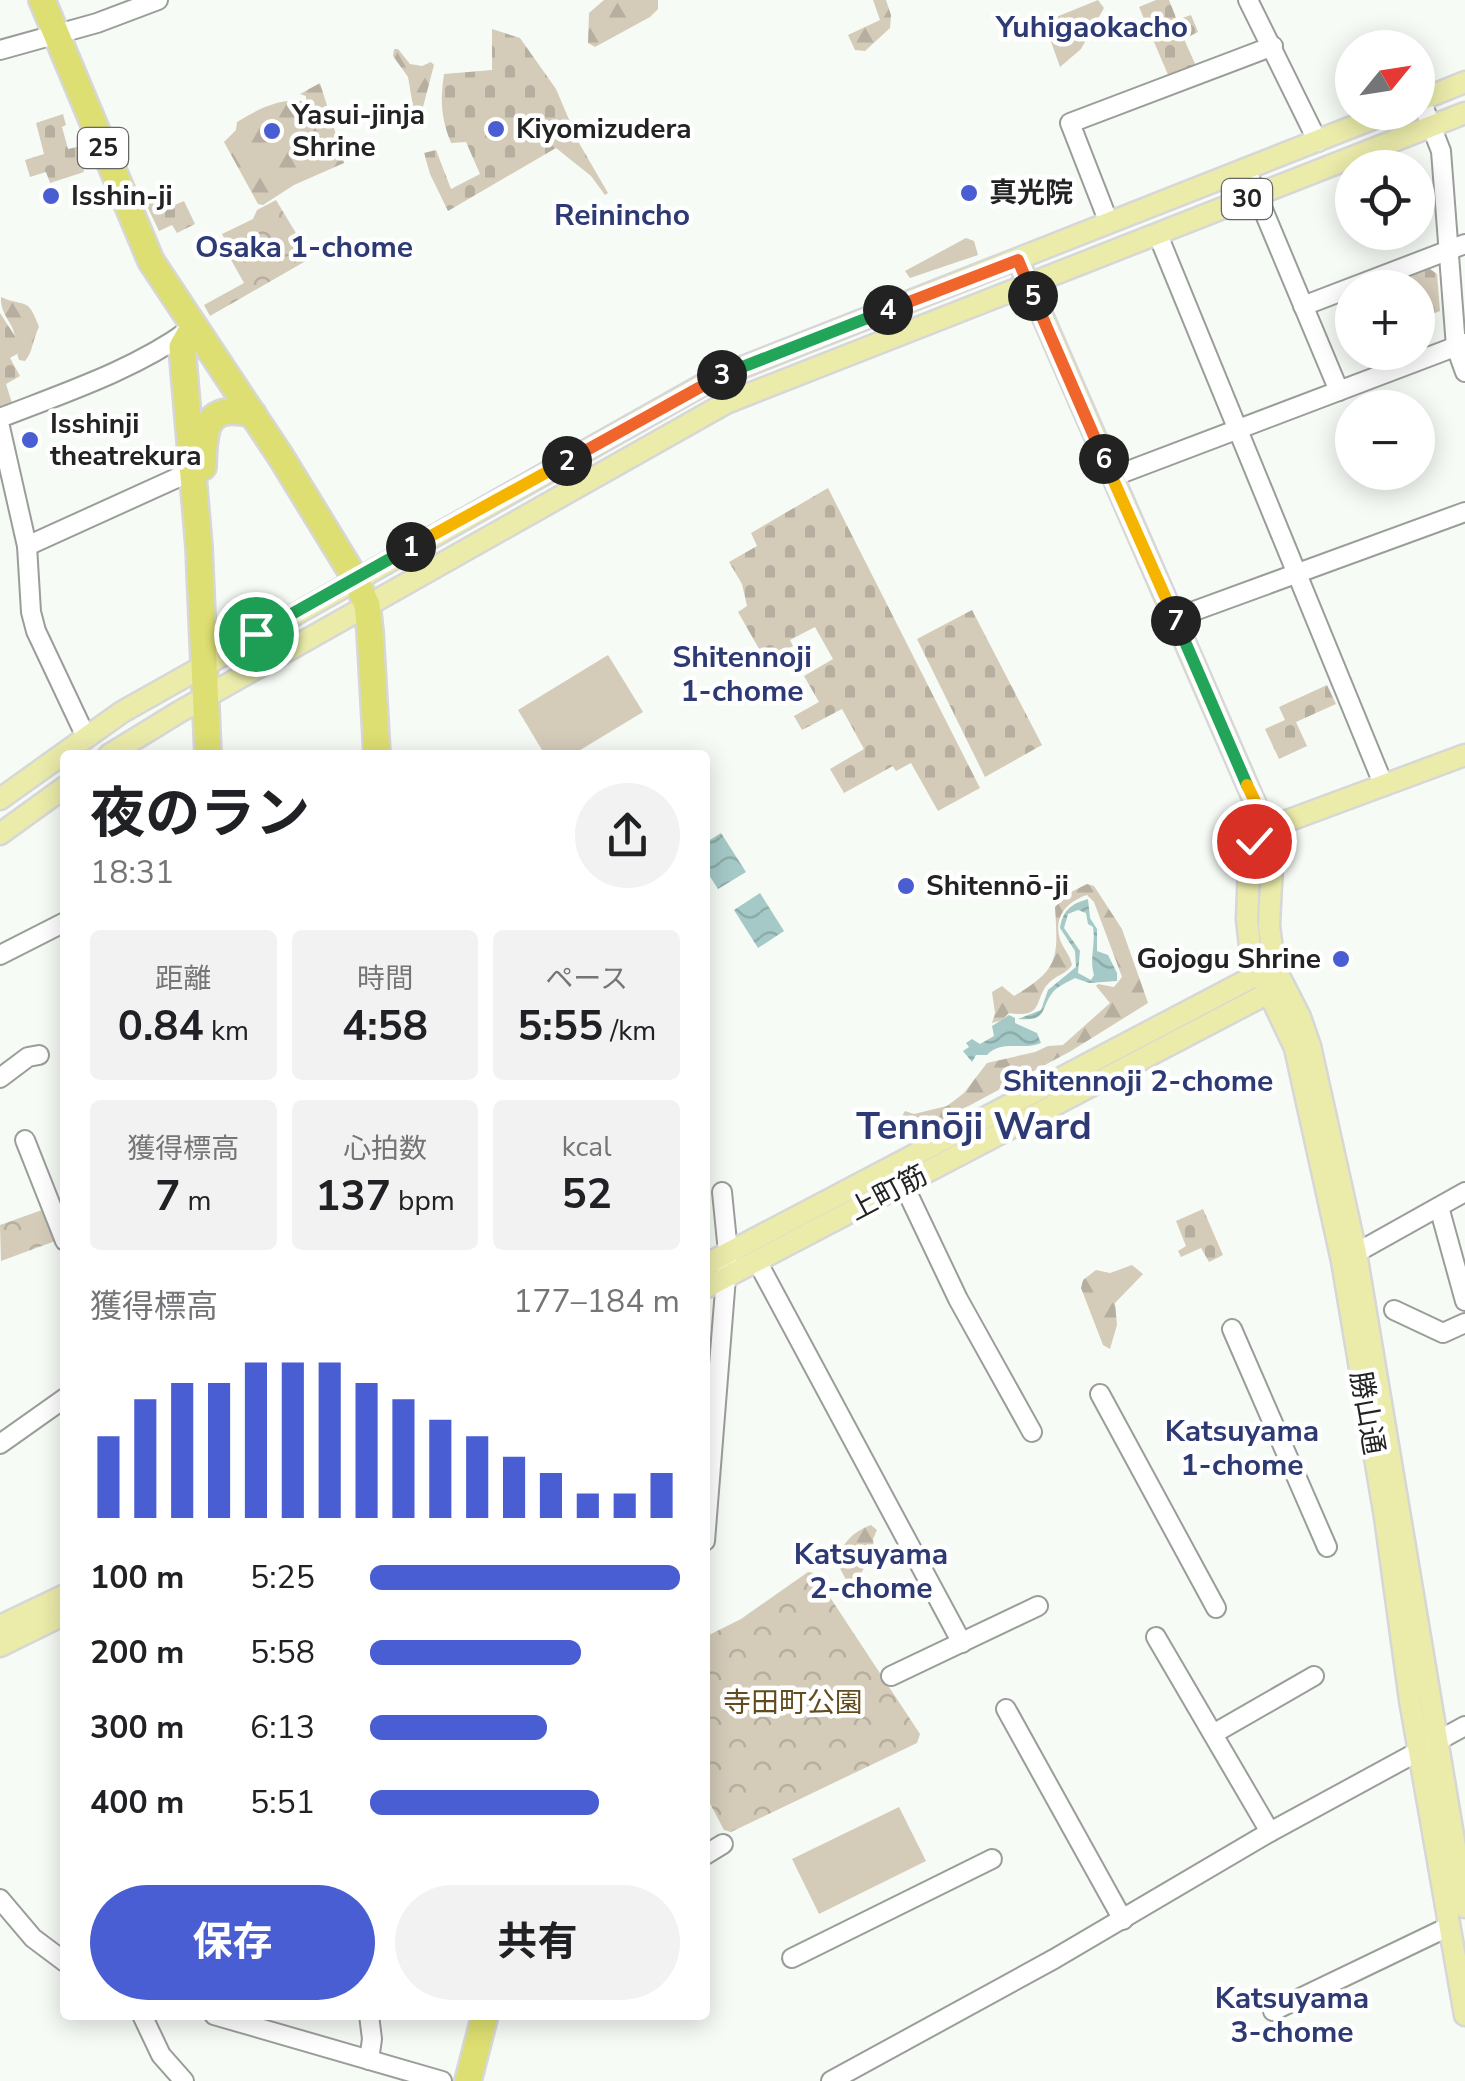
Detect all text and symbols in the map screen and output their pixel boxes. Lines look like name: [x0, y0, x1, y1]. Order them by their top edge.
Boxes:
district label: Yuhigaokacho: [995, 7, 1188, 48]
north arrow: [1335, 30, 1435, 130]
map controls: [1335, 30, 1435, 490]
place label: Yasui-jinja Shrine: [291, 96, 425, 166]
place label: Kiyomizudera: [516, 110, 692, 148]
marker: Kiyomizudera: [485, 118, 507, 140]
marker: Yasui-jinja Shrine: [261, 120, 283, 142]
road number: 25: [78, 128, 128, 168]
button: locate: [1335, 150, 1435, 250]
place label: 真光院: [989, 174, 1073, 212]
place label: Isshin-ji: [71, 177, 173, 215]
road number: 30: [1222, 179, 1272, 219]
marker: 真光院: [958, 182, 980, 204]
marker: Isshin-ji: [40, 185, 62, 207]
district label: Reinincho: [554, 195, 690, 236]
district label: Osaka 1-chome: [195, 227, 413, 268]
button: +: [1335, 270, 1435, 370]
pin: 5: [1008, 271, 1058, 321]
text: 5: [1025, 277, 1041, 315]
pin: 4: [863, 285, 913, 335]
text: 4: [880, 291, 896, 329]
pin: 3: [697, 350, 747, 400]
text: 3: [714, 356, 730, 394]
button: −: [1335, 390, 1435, 490]
place label: Isshinji theatrekura: [50, 405, 202, 475]
marker: Isshinji theatrekura: [19, 429, 41, 451]
pin: 6: [1079, 434, 1129, 484]
pin: 2: [542, 436, 592, 486]
text: 6: [1096, 440, 1112, 478]
text: 2: [559, 442, 575, 480]
pin: 1: [386, 522, 436, 572]
text: 1: [403, 528, 419, 566]
pin: [214, 592, 299, 677]
pin: 7: [1151, 596, 1201, 646]
text: 7: [1168, 602, 1184, 640]
icon: arrive: [229, 607, 284, 662]
district label: Shitennoji 1-chome: [672, 637, 812, 712]
text: 夜のラン: [90, 776, 310, 851]
button: share: [575, 783, 680, 888]
pin: [1212, 799, 1297, 884]
icon: check: [1227, 814, 1282, 869]
text: 18:31: [90, 851, 174, 894]
place label: Shitennō-ji: [926, 867, 1069, 905]
marker: Shitennō-ji: [895, 875, 917, 897]
place label: Gojogu Shrine: [1136, 940, 1321, 978]
marker: Gojogu Shrine: [1330, 948, 1352, 970]
text: 距離: [155, 960, 211, 998]
text: 時間: [357, 960, 413, 998]
text: ペース: [545, 960, 628, 998]
text: 0.84: [118, 998, 204, 1055]
text: 4:58: [342, 998, 428, 1055]
text: 5:55: [517, 998, 603, 1055]
text: km: [204, 1012, 249, 1050]
text: /km: [603, 1012, 656, 1050]
district label: Shitennoji 2-chome: [1003, 1061, 1273, 1102]
district label: Tennōji Ward: [856, 1101, 1092, 1152]
text: kcal: [562, 1128, 611, 1166]
text: 獲得標高: [127, 1130, 239, 1168]
text: 心拍数: [343, 1130, 427, 1168]
street label: 上町筋: [842, 1157, 934, 1229]
text: 52: [561, 1166, 612, 1223]
text: 7: [155, 1168, 180, 1225]
text: 137: [315, 1168, 391, 1225]
text: m: [180, 1182, 212, 1220]
text: bpm: [391, 1182, 455, 1220]
text: 177–184 m: [513, 1280, 680, 1323]
text: 獲得標高: [90, 1285, 218, 1328]
street label: 勝山通: [1341, 1368, 1393, 1458]
district label: Katsuyama 1-chome: [1165, 1411, 1319, 1486]
district label: Katsuyama 2-chome: [794, 1534, 948, 1609]
text: 100 m: [90, 1556, 184, 1599]
text: 5:25: [250, 1556, 315, 1599]
text: 200 m: [90, 1631, 184, 1674]
text: 5:58: [250, 1631, 315, 1674]
park label: 寺田町公園: [723, 1684, 863, 1722]
text: 300 m: [90, 1706, 184, 1749]
text: 6:13: [250, 1706, 315, 1749]
text: 400 m: [90, 1781, 184, 1824]
text: 5:51: [250, 1781, 315, 1824]
button: 保存: [90, 1885, 375, 2000]
button: 共有: [395, 1885, 680, 2000]
district label: Katsuyama 3-chome: [1215, 1978, 1369, 2053]

